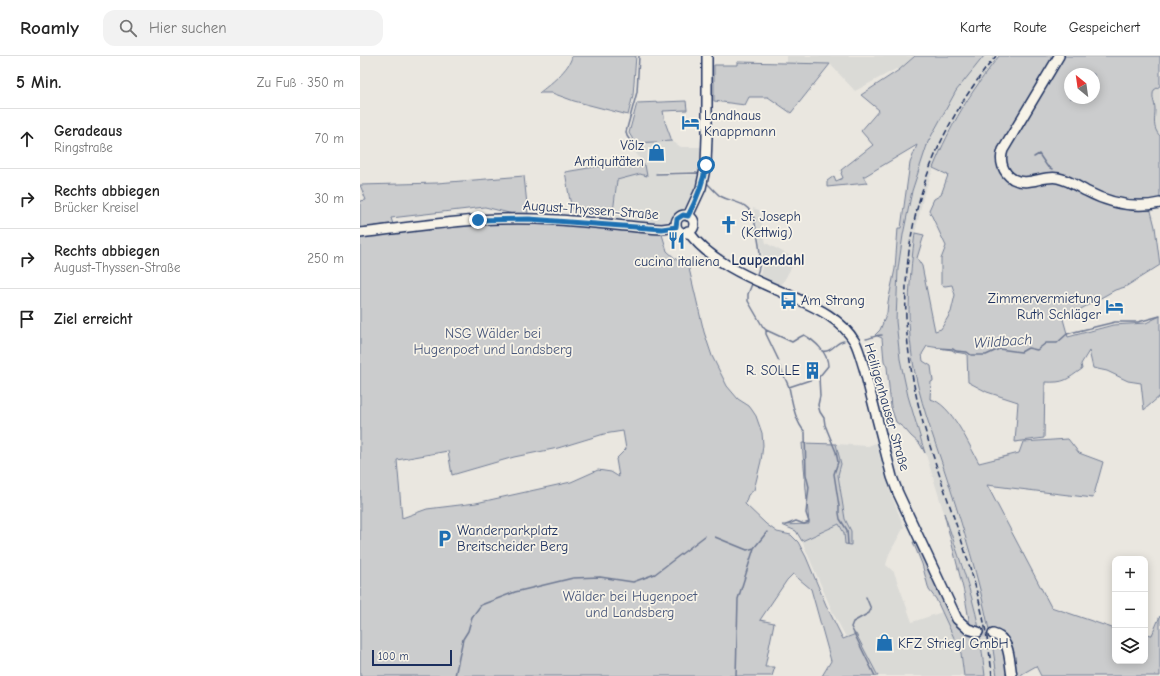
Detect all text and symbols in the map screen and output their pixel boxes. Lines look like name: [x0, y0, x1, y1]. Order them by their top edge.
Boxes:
search box: [103, 10, 383, 46]
text: Roamly: [20, 17, 79, 39]
icon: search: [117, 17, 139, 39]
text: Hier suchen: [149, 19, 227, 37]
text: Karte: [960, 19, 991, 36]
text: Route: [1013, 19, 1047, 36]
text: Gespeichert: [1069, 19, 1140, 36]
north arrow: [1064, 68, 1100, 104]
text: 5 Min.: [16, 73, 61, 92]
text: Zu Fuß · 350 m: [257, 75, 344, 90]
place label: Landhaus Knappmann: [704, 107, 776, 140]
hotel icon: Landhaus Knappmann: [681, 113, 701, 133]
text: Geradeaus: [54, 122, 122, 140]
icon: ahead: [16, 128, 38, 150]
text: 70 m: [315, 131, 344, 146]
place label: Völz Antiquitäten: [574, 137, 644, 170]
text: Ringstraße: [54, 140, 113, 155]
shop icon: Völz Antiquitäten: [647, 143, 667, 163]
route start: [697, 156, 715, 174]
text: Rechts abbiegen: [54, 182, 160, 200]
icon: right: [16, 188, 38, 210]
text: 30 m: [314, 191, 344, 206]
street label: August-Thyssen-Straße: [522, 197, 660, 223]
text: Brücker Kreisel: [54, 200, 139, 215]
place label: St. Joseph (Kettwig): [741, 208, 801, 241]
route end: [469, 211, 487, 229]
church icon: St. Joseph (Kettwig): [718, 214, 738, 234]
restaurant icon: cucina italiena: [667, 231, 687, 251]
text: Rechts abbiegen: [54, 242, 160, 260]
icon: right: [16, 248, 38, 270]
text: 250 m: [307, 251, 344, 266]
district label: Laupendahl: [731, 251, 805, 269]
place label: cucina italiena: [634, 253, 720, 270]
text: August-Thyssen-Straße: [54, 260, 180, 275]
bus stop icon: Am Strang: [778, 290, 798, 310]
place label: Zimmervermietung Ruth Schläger: [988, 290, 1101, 323]
place label: Am Strang: [801, 292, 865, 309]
hotel icon: Zimmervermietung Ruth Schläger: [1104, 296, 1124, 316]
icon: arrive: [16, 308, 38, 330]
text: Ziel erreicht: [54, 310, 132, 328]
park label: NSG Wälder bei Hugenpoet und Landsberg: [413, 325, 573, 358]
water label: Wildbach: [973, 330, 1033, 352]
street label: Heiligenhauser Straße: [861, 341, 913, 473]
building icon: R. SOLLE: [803, 360, 823, 380]
place label: R. SOLLE: [746, 362, 800, 379]
place label: Wanderparkplatz Breitscheider Berg: [457, 522, 568, 555]
parking icon: Wanderparkplatz Breitscheider Berg: [434, 528, 454, 548]
map controls: [1112, 556, 1148, 664]
button: +: [1112, 556, 1148, 592]
park label: Wälder bei Hugenpoet und Landsberg: [563, 588, 698, 621]
button: −: [1112, 592, 1148, 628]
button: layers: [1112, 628, 1148, 664]
shop icon: KFZ Striegl GmbH: [875, 633, 895, 653]
place label: KFZ Striegl GmbH: [898, 635, 1009, 652]
scale bar: [372, 648, 452, 667]
text: 100 m: [378, 650, 409, 663]

